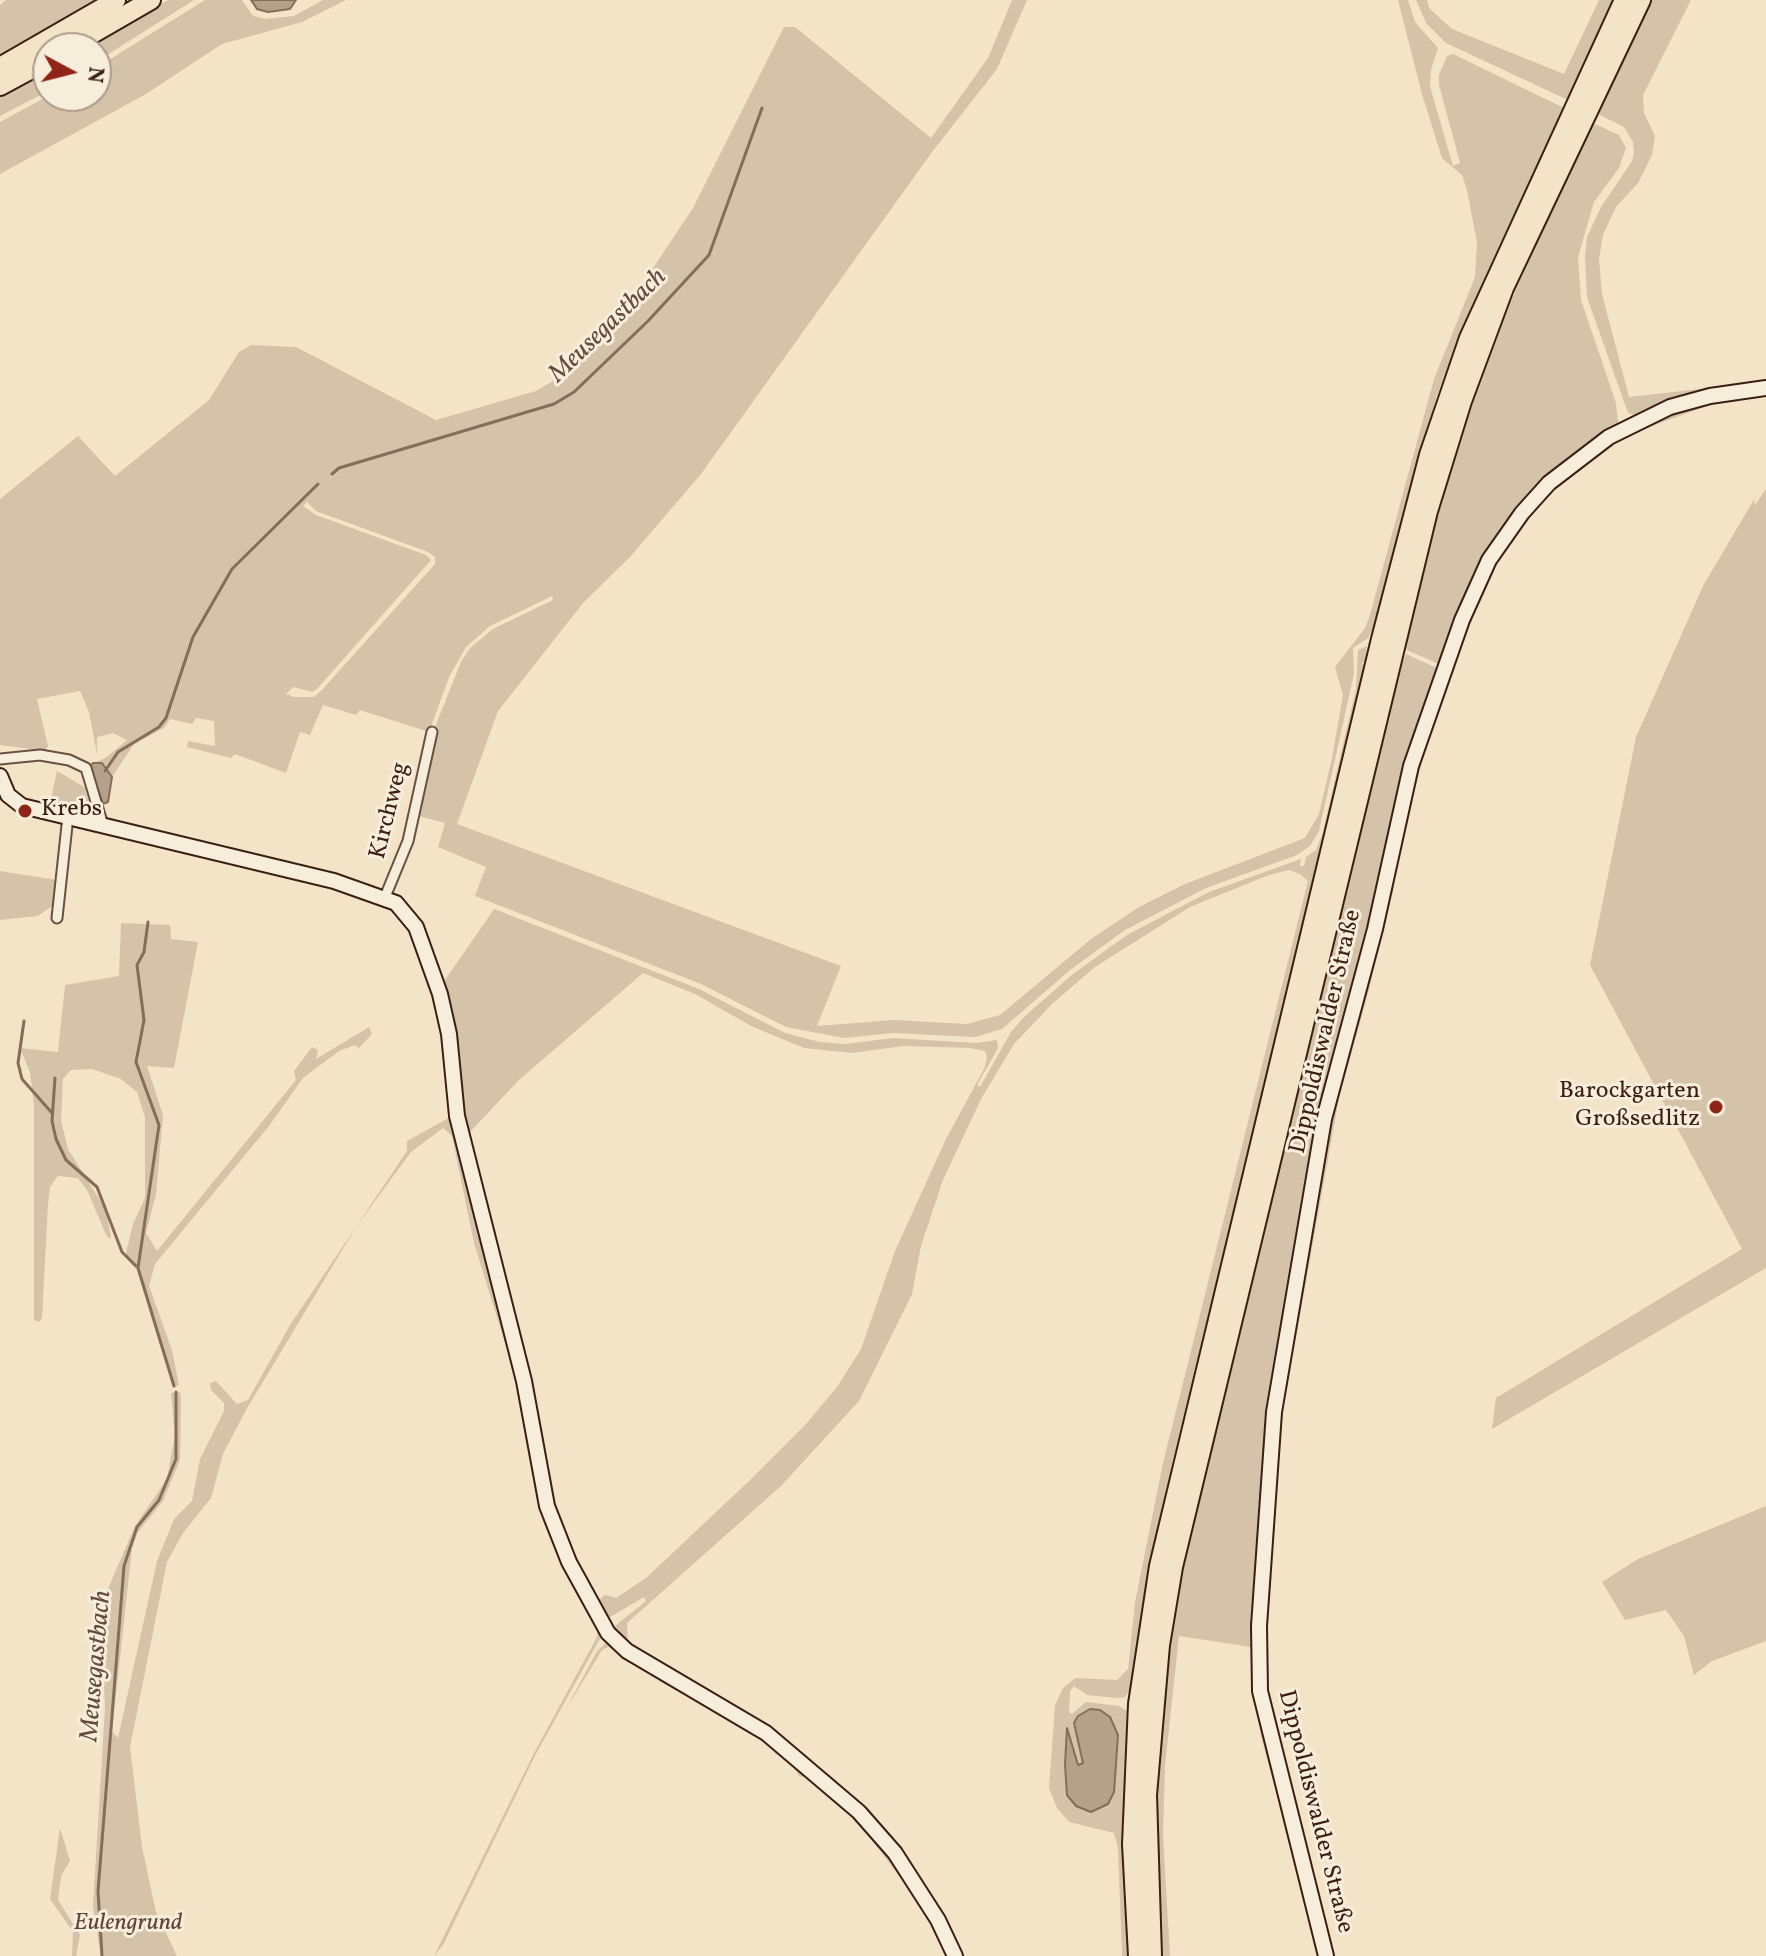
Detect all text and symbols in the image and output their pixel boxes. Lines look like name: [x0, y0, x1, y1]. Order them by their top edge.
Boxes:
north arrow: [32, 32, 112, 112]
text: N: [78, 65, 111, 85]
water label: Meusegastbach: [544, 263, 674, 391]
street label: Kirchweg: [365, 759, 417, 863]
place label: Krebs: [41, 797, 102, 825]
marker: Krebs: [16, 802, 34, 820]
street label: Dippoldiswalder Straße: [1285, 907, 1369, 1157]
place label: Barockgarten Großsedlitz: [1559, 1079, 1700, 1135]
marker: Barockgarten Großsedlitz: [1707, 1098, 1725, 1116]
water label: Meusegastbach: [76, 1589, 120, 1743]
street label: Dippoldiswalder Straße: [1270, 1688, 1358, 1936]
park label: Eulengrund: [73, 1911, 183, 1939]

